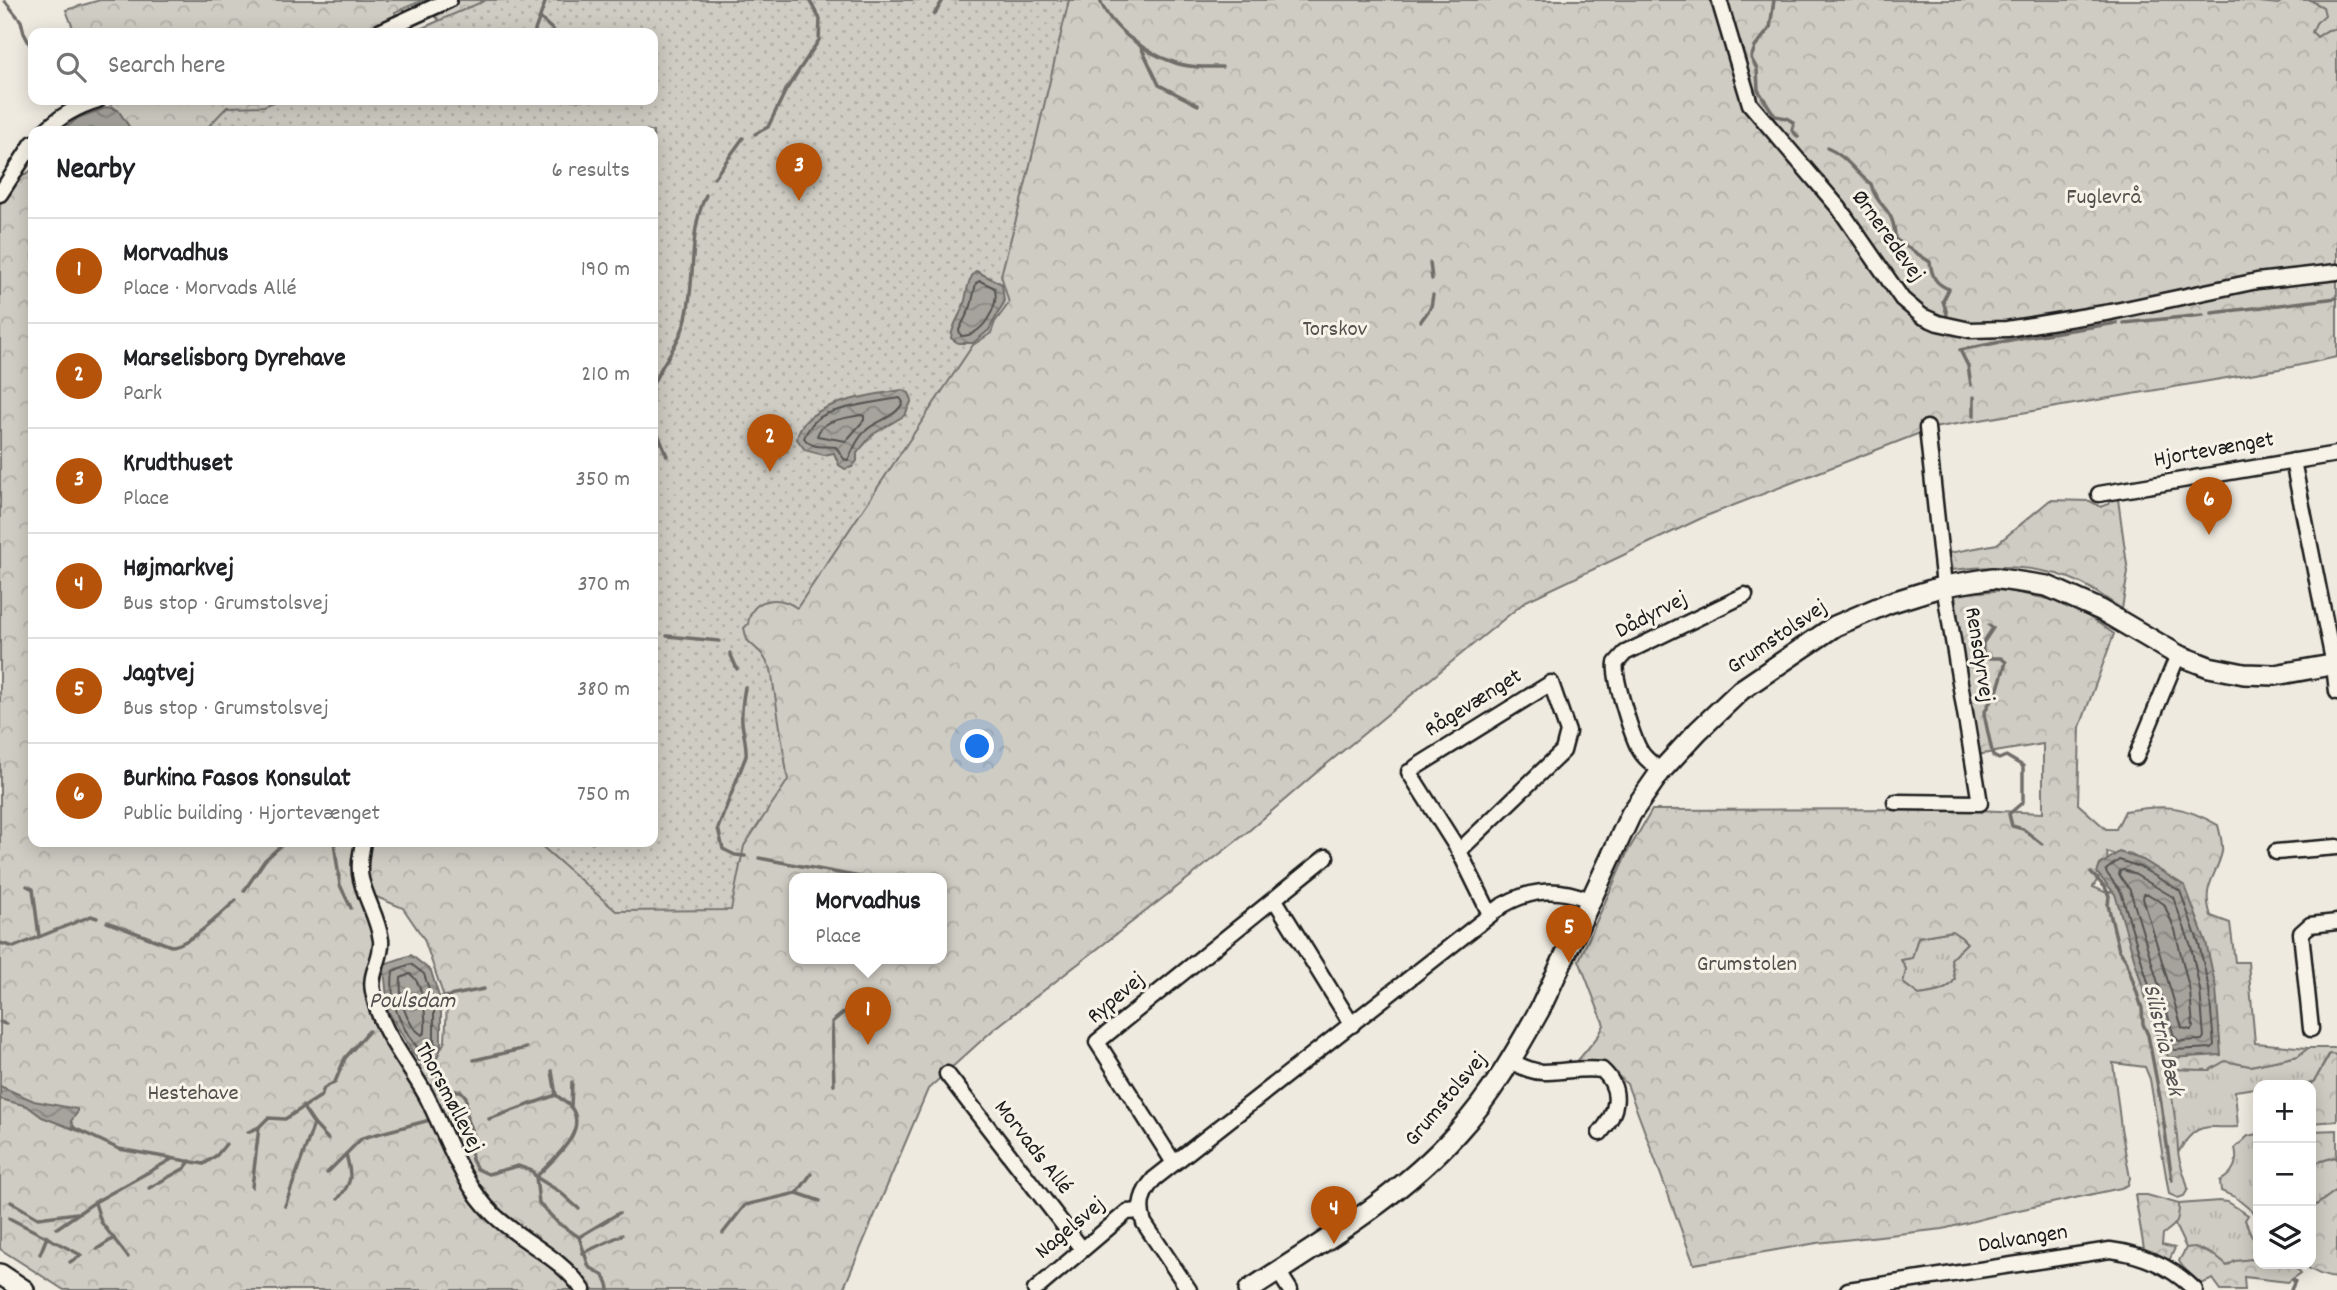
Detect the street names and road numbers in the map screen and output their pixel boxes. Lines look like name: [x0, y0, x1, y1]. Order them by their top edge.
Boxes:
street label: Ørneredevej: [1842, 184, 1932, 290]
street label: Hjortevænget: [2151, 424, 2277, 478]
street label: Dådyrvej: [1610, 584, 1694, 648]
street label: Grumstolsvej: [1721, 592, 1835, 684]
street label: Rensdyrvej: [1954, 605, 2002, 705]
street label: Rågevænget: [1419, 661, 1529, 747]
street label: Rypevej: [1081, 965, 1153, 1033]
street label: Thorsmøllevej: [405, 1037, 491, 1159]
street label: Grumstolsvej: [1397, 1045, 1497, 1155]
street label: Morvads Allé: [985, 1094, 1079, 1202]
street label: Nagelsvej: [1029, 1190, 1113, 1268]
street label: Dalvangen: [1976, 1217, 2070, 1263]

